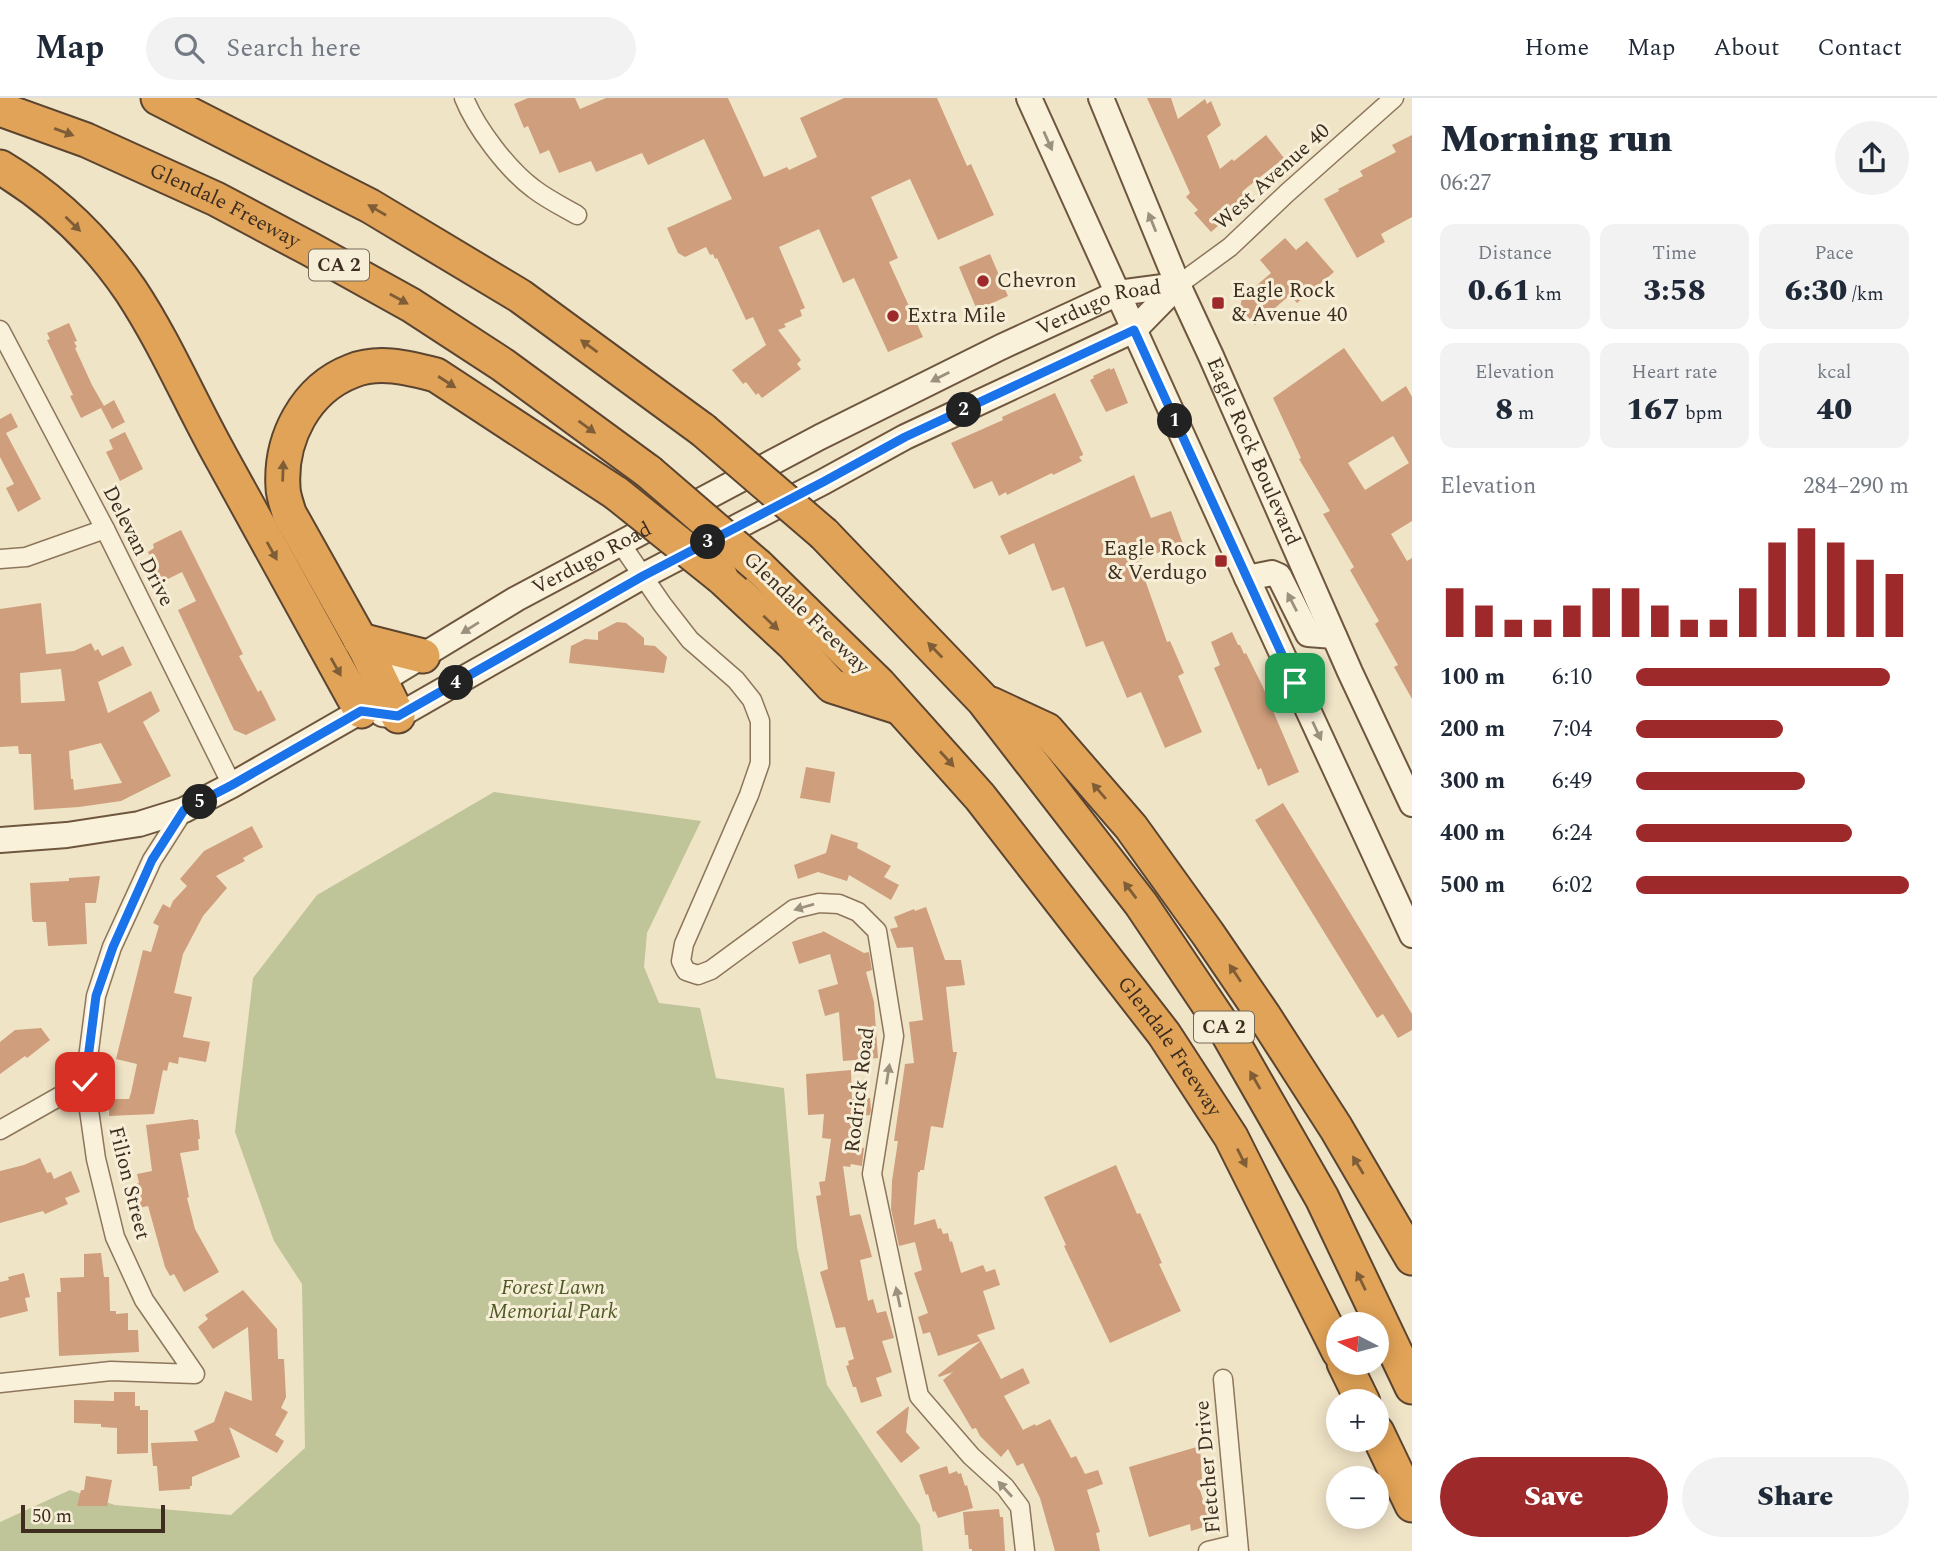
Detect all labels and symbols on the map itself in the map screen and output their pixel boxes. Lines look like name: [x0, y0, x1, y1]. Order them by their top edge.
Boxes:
street label: West Avenue 40: [1206, 116, 1338, 238]
one-way arrow: [53, 127, 74, 138]
one-way arrow: [1042, 131, 1054, 151]
street label: Glendale Freeway: [144, 155, 307, 257]
one-way arrow: [367, 204, 386, 216]
one-way arrow: [1146, 212, 1158, 232]
one-way arrow: [65, 215, 82, 232]
road number: CA 2: [309, 250, 369, 280]
place label: Chevron: [997, 265, 1077, 297]
street label: Verdugo Road: [1031, 271, 1163, 345]
marker: Chevron: [975, 273, 991, 289]
place label: Eagle Rock & Avenue 40: [1232, 275, 1347, 331]
one-way arrow: [389, 293, 409, 305]
marker: Eagle Rock & Avenue 40: [1210, 295, 1226, 311]
place label: Extra Mile: [907, 300, 1006, 332]
marker: Extra Mile: [885, 308, 901, 324]
one-way arrow: [580, 339, 598, 354]
street label: Eagle Rock Boulevard: [1198, 352, 1309, 551]
one-way arrow: [930, 372, 950, 383]
one-way arrow: [438, 375, 456, 389]
pin: 2: [946, 392, 982, 428]
pin: 1: [1158, 404, 1192, 438]
one-way arrow: [578, 419, 596, 433]
one-way arrow: [278, 460, 289, 482]
street label: Delevan Drive: [94, 480, 182, 612]
street label: Verdugo Road: [526, 513, 658, 604]
pin: 3: [690, 524, 726, 560]
place label: Eagle Rock & Verdugo: [1103, 533, 1207, 589]
one-way arrow: [266, 541, 278, 561]
street label: Glendale Freeway: [735, 544, 877, 683]
marker: Eagle Rock & Verdugo: [1213, 553, 1229, 569]
one-way arrow: [1286, 592, 1297, 612]
one-way arrow: [762, 615, 779, 631]
one-way arrow: [460, 621, 479, 634]
one-way arrow: [928, 642, 944, 659]
pin: [1265, 653, 1325, 713]
one-way arrow: [331, 657, 342, 677]
pin: 4: [438, 666, 474, 700]
one-way arrow: [1312, 720, 1323, 741]
one-way arrow: [939, 751, 954, 768]
one-way arrow: [1092, 782, 1107, 799]
pin: 5: [182, 784, 218, 820]
one-way arrow: [1124, 881, 1138, 899]
one-way arrow: [794, 902, 815, 912]
one-way arrow: [1228, 964, 1242, 982]
street label: Glendale Freeway: [1109, 969, 1230, 1124]
road number: CA 2: [1194, 1012, 1254, 1043]
street label: Rodrick Road: [836, 1025, 884, 1155]
pin: [55, 1052, 115, 1112]
one-way arrow: [883, 1063, 894, 1085]
one-way arrow: [1249, 1071, 1261, 1090]
street label: Filion Street: [99, 1123, 159, 1243]
one-way arrow: [1235, 1149, 1247, 1169]
one-way arrow: [1351, 1155, 1364, 1174]
one-way arrow: [1356, 1271, 1367, 1291]
park label: Forest Lawn Memorial Park: [488, 1272, 618, 1328]
one-way arrow: [892, 1286, 903, 1308]
north arrow: [1326, 1312, 1390, 1376]
street label: Fletcher Drive: [1186, 1399, 1230, 1535]
one-way arrow: [997, 1481, 1013, 1498]
scale bar: [21, 1502, 164, 1534]

